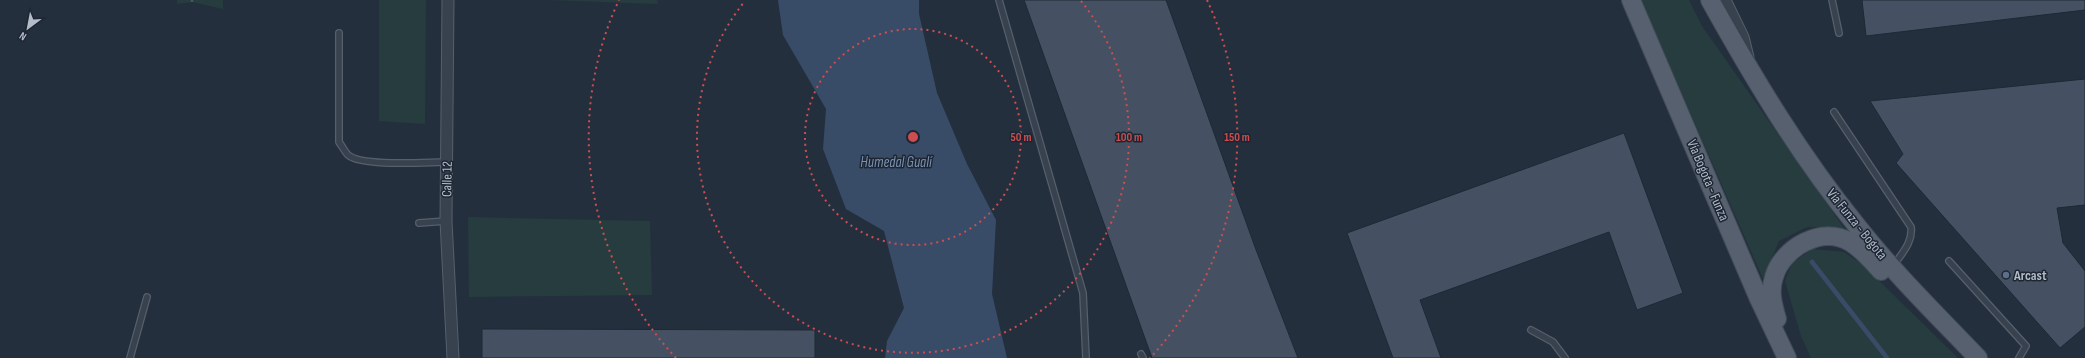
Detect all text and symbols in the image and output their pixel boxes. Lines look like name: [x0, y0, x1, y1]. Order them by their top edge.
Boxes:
north arrow: [8, 8, 48, 48]
text: N: [17, 29, 29, 43]
centre of rings: [906, 130, 920, 144]
text: 50 m: [1011, 130, 1031, 145]
text: 100 m: [1116, 130, 1142, 145]
text: 150 m: [1224, 130, 1250, 145]
street label: Vía Bogota - Funza: [1683, 137, 1733, 223]
water label: Humedal Gualí: [860, 153, 933, 172]
street label: Calle 12: [438, 161, 456, 197]
street label: Vía Funza - Bogota: [1823, 185, 1891, 263]
place label: Arcast: [2013, 267, 2047, 284]
marker: Arcast: [2001, 270, 2011, 280]

